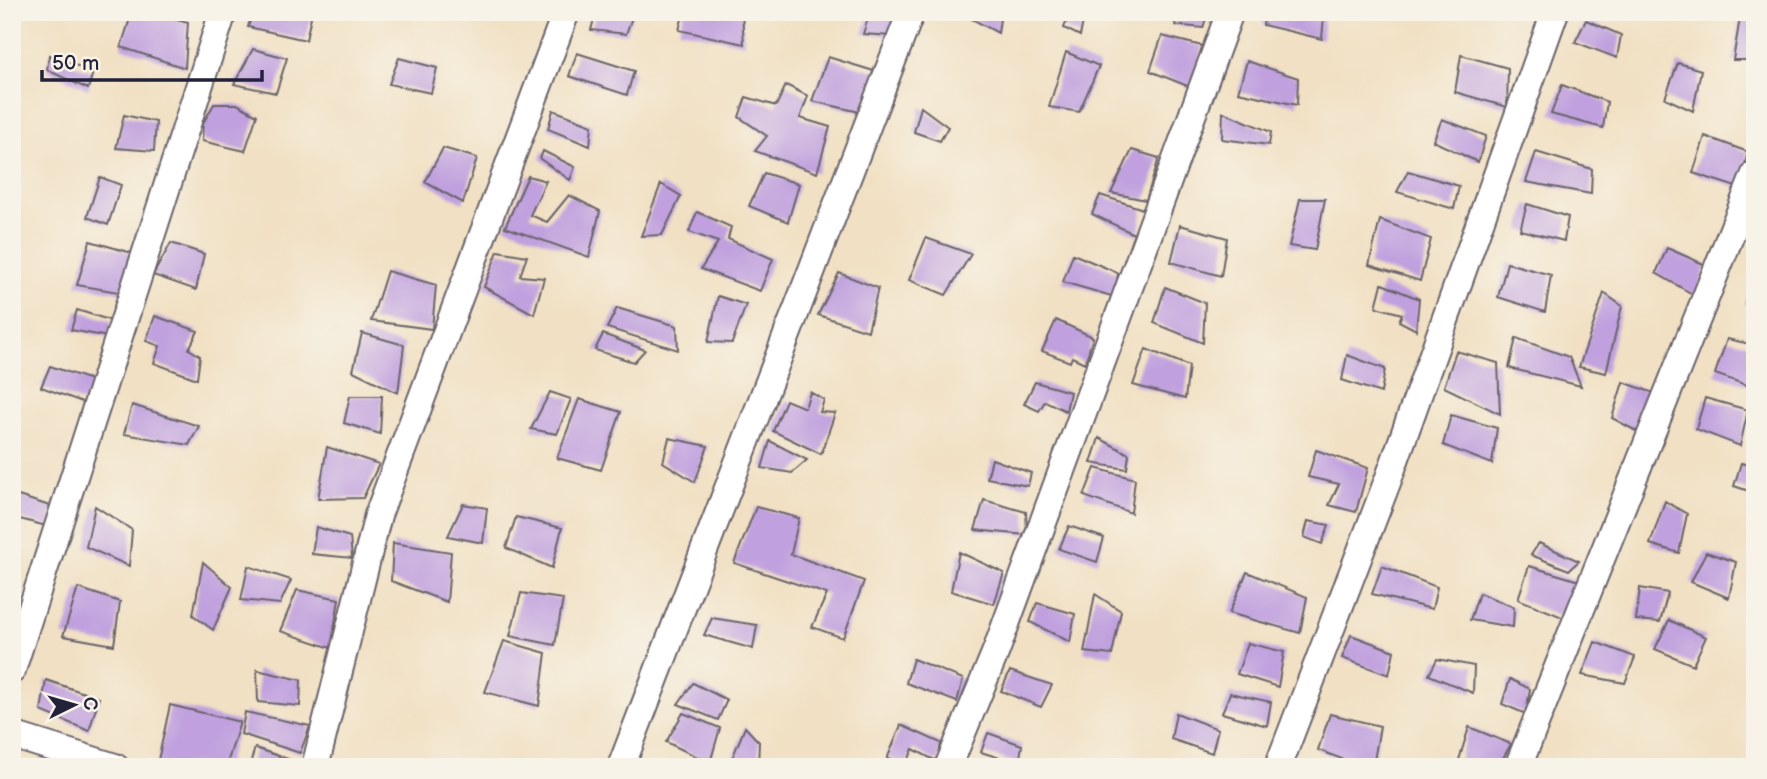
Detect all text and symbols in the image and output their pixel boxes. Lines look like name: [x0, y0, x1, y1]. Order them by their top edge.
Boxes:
scale bar: [42, 38, 262, 82]
text: 50 m: [52, 51, 99, 76]
north arrow: [38, 670, 108, 740]
text: С: [77, 696, 101, 711]

